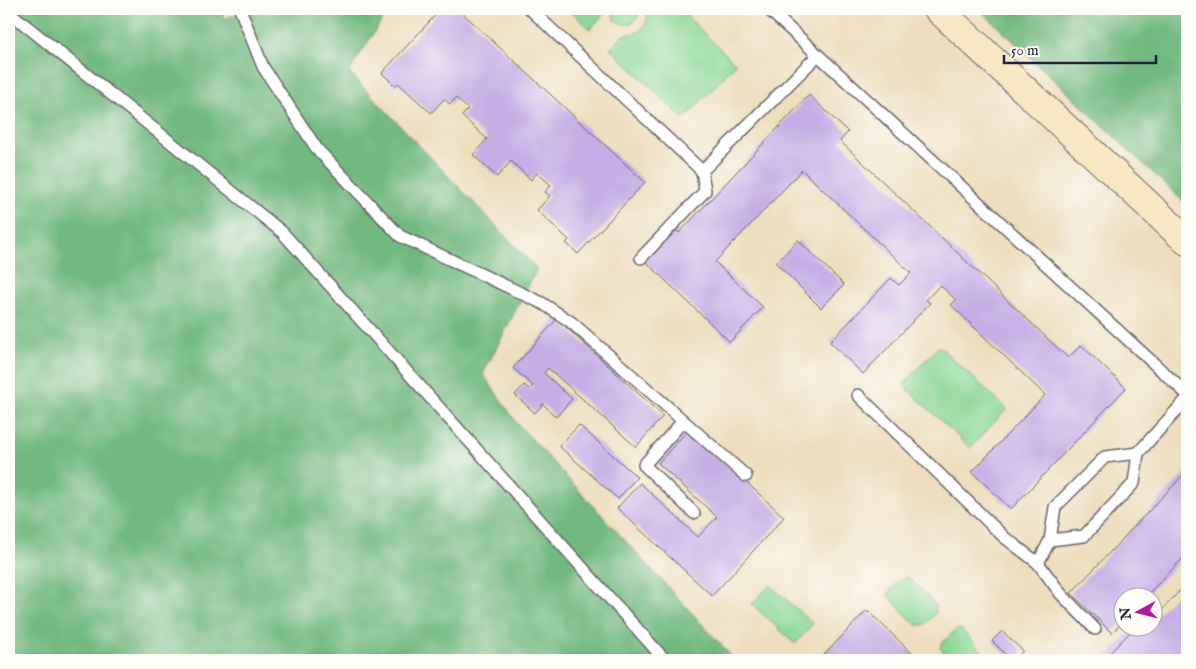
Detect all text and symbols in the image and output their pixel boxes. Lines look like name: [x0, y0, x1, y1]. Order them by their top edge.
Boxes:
scale bar: [1004, 32, 1156, 64]
text: 50 m: [1011, 41, 1039, 60]
north arrow: [1114, 586, 1164, 636]
text: N: [1116, 606, 1136, 622]

